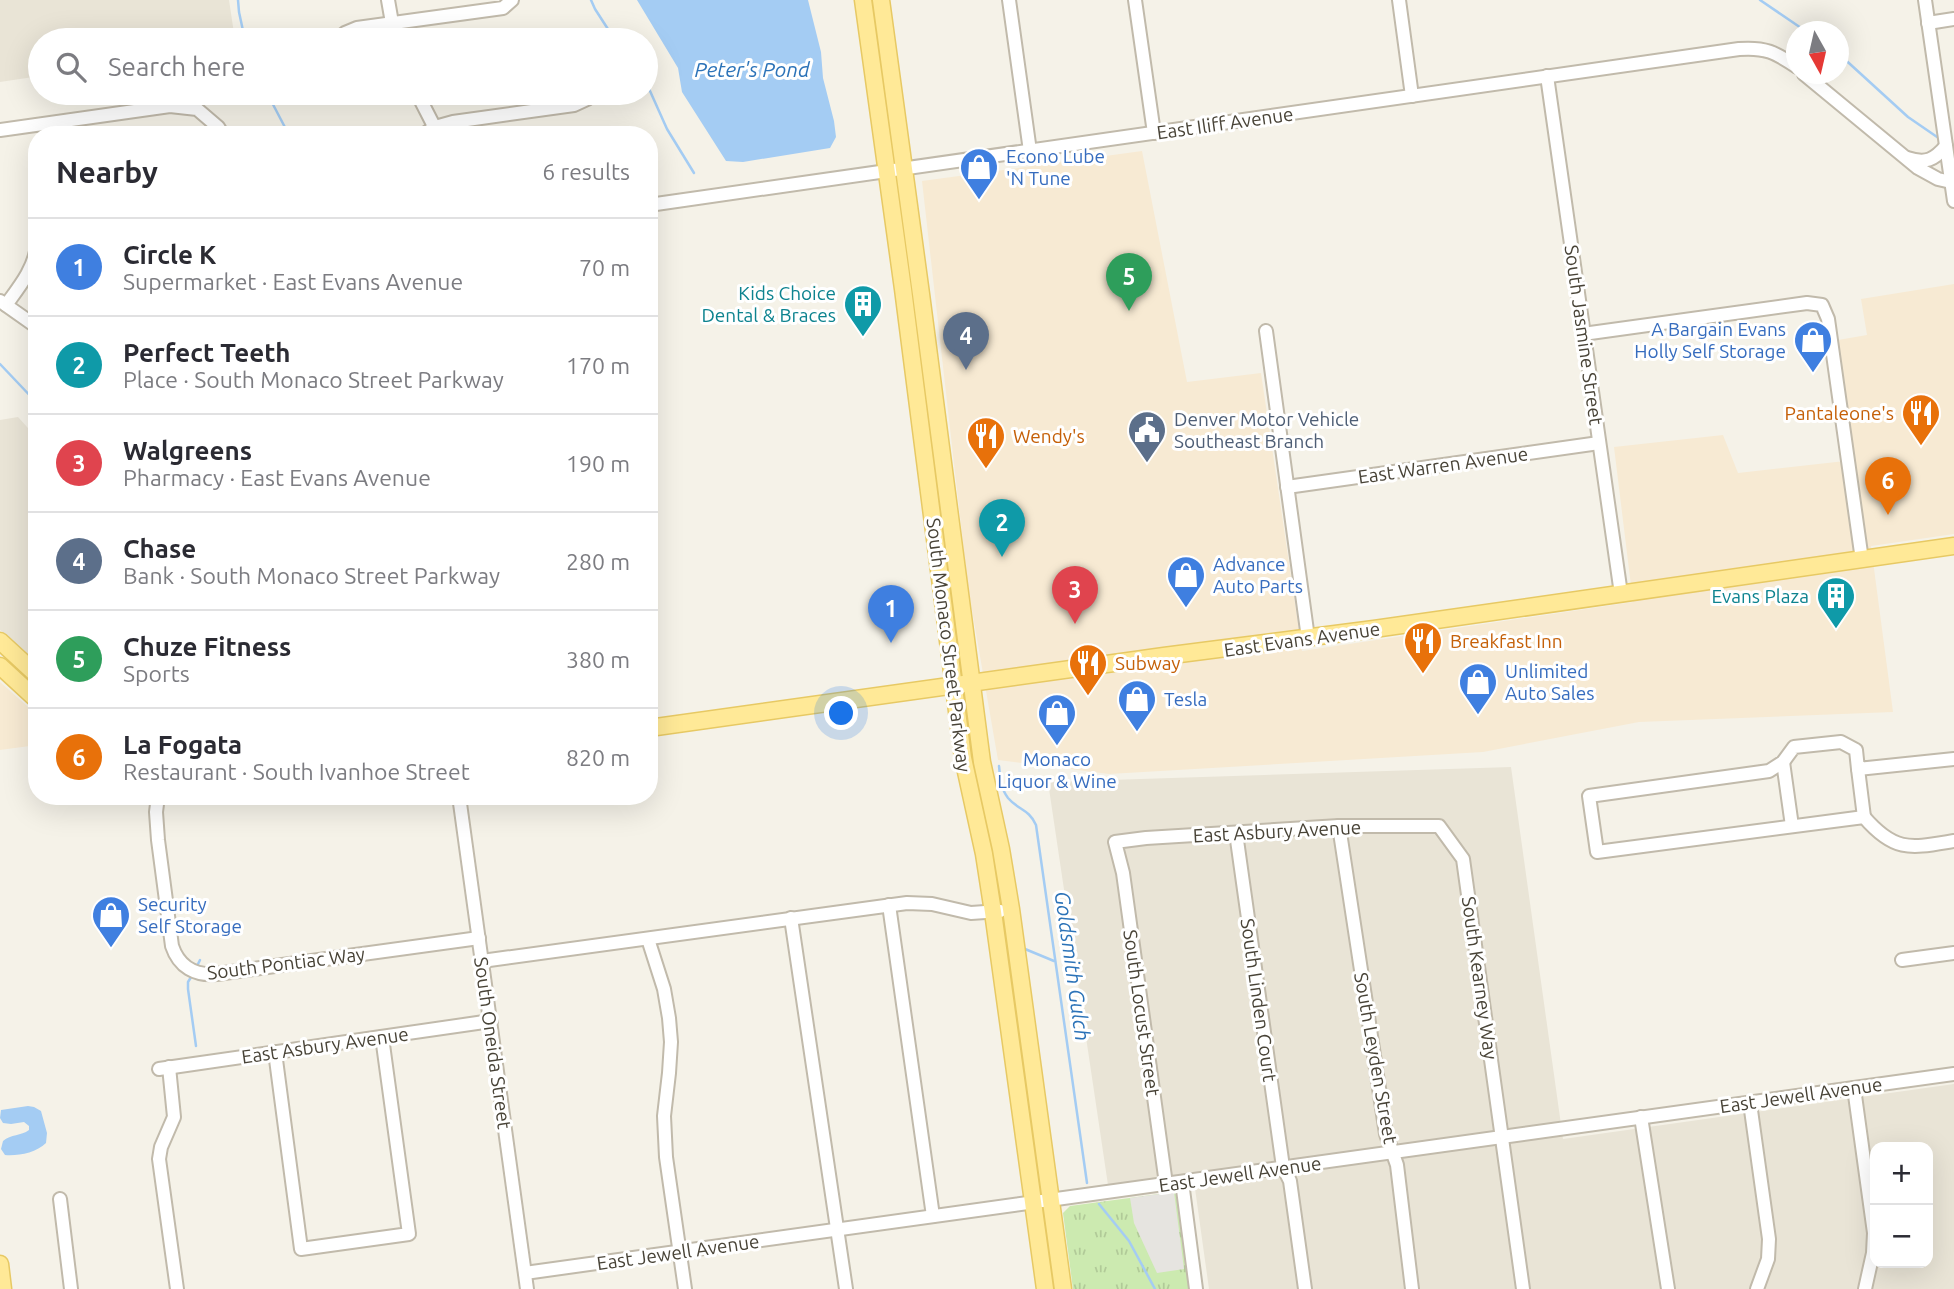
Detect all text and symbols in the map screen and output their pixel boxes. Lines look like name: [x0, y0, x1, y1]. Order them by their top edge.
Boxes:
north arrow: [1786, 21, 1849, 84]
search box: [28, 28, 658, 105]
icon: search: [52, 48, 90, 86]
text: Search here: [108, 52, 245, 81]
water label: Peter's Pond: [694, 57, 811, 81]
street label: East Iliff Avenue: [1155, 103, 1295, 143]
place label: Econo Lube 'N Tune: [1006, 145, 1105, 189]
shop icon: Econo Lube 'N Tune: [958, 146, 1000, 201]
text: Nearby: [56, 155, 158, 189]
text: 6 results: [542, 159, 630, 184]
text: Circle K: [123, 240, 216, 269]
street label: South Jasmine Street: [1560, 244, 1608, 427]
pin: 5: [1106, 253, 1152, 311]
text: 1: [73, 255, 85, 280]
text: 70 m: [579, 255, 630, 280]
text: Supermarket · East Evans Avenue: [123, 269, 463, 294]
place label: Kids Choice Dental & Braces: [701, 282, 836, 326]
building icon: Kids Choice Dental & Braces: [842, 283, 884, 338]
pin: 4: [943, 312, 989, 370]
place label: A Bargain Evans Holly Self Storage: [1634, 318, 1786, 362]
shop icon: A Bargain Evans Holly Self Storage: [1792, 319, 1834, 374]
text: Perfect Teeth: [123, 338, 291, 367]
text: 2: [73, 353, 85, 378]
text: 170 m: [566, 353, 630, 378]
text: Place · South Monaco Street Parkway: [123, 367, 504, 392]
restaurant icon: Pantaleone's: [1900, 392, 1942, 447]
place label: Pantaleone's: [1785, 402, 1894, 424]
place label: Denver Motor Vehicle Southeast Branch: [1174, 408, 1359, 452]
public building icon: Denver Motor Vehicle Southeast Branch: [1126, 409, 1168, 464]
restaurant icon: Wendy's: [965, 415, 1007, 470]
place label: Wendy's: [1013, 425, 1085, 447]
text: Walgreens: [123, 436, 252, 465]
street label: East Warren Avenue: [1357, 442, 1529, 488]
text: 3: [73, 451, 85, 476]
text: 190 m: [566, 451, 630, 476]
pin: 6: [1865, 457, 1911, 515]
text: Pharmacy · East Evans Avenue: [123, 465, 431, 490]
pin: 2: [979, 499, 1025, 557]
street label: South Monaco Street Parkway: [922, 517, 976, 773]
text: Chase: [123, 534, 196, 563]
text: 4: [73, 549, 85, 574]
text: 280 m: [566, 549, 630, 574]
place label: Advance Auto Parts: [1213, 553, 1303, 597]
shop icon: Advance Auto Parts: [1165, 554, 1207, 609]
text: Bank · South Monaco Street Parkway: [123, 563, 500, 588]
pin: 3: [1052, 566, 1098, 624]
building icon: Evans Plaza: [1815, 575, 1857, 630]
pin: 1: [868, 585, 914, 643]
place label: Evans Plaza: [1711, 585, 1809, 607]
street label: East Evans Avenue: [1223, 617, 1381, 661]
restaurant icon: Breakfast Inn: [1402, 620, 1444, 675]
place label: Breakfast Inn: [1450, 630, 1563, 652]
text: Chuze Fitness: [123, 632, 291, 661]
restaurant icon: Subway: [1067, 642, 1109, 697]
text: 5: [73, 647, 85, 672]
text: 380 m: [566, 647, 630, 672]
place label: Subway: [1115, 652, 1181, 674]
place label: Unlimited Auto Sales: [1505, 660, 1595, 704]
text: Sports: [123, 661, 190, 686]
shop icon: Unlimited Auto Sales: [1457, 661, 1499, 716]
shop icon: Tesla: [1116, 678, 1158, 733]
place label: Tesla: [1164, 688, 1207, 710]
shop icon: Monaco Liquor & Wine: [1036, 692, 1078, 747]
your location: [824, 696, 858, 730]
text: La Fogata: [123, 730, 242, 759]
text: 6: [73, 745, 85, 770]
text: 820 m: [566, 745, 630, 770]
place label: Monaco Liquor & Wine: [997, 748, 1117, 792]
text: Restaurant · South Ivanhoe Street: [123, 759, 470, 784]
street label: East Asbury Avenue: [1192, 816, 1362, 846]
water label: Goldsmith Gulch: [1051, 889, 1095, 1042]
place label: Security Self Storage: [138, 893, 242, 937]
shop icon: Security Self Storage: [90, 894, 132, 949]
street label: South Kearney Way: [1458, 895, 1502, 1061]
street label: South Linden Court: [1237, 917, 1281, 1084]
street label: South Locust Street: [1119, 928, 1165, 1098]
street label: South Pontiac Way: [206, 942, 366, 984]
street label: South Oneida Street: [470, 956, 516, 1131]
street label: South Leyden Street: [1350, 971, 1402, 1146]
street label: East Asbury Avenue: [240, 1022, 410, 1068]
street label: East Jewell Avenue: [1718, 1073, 1884, 1117]
map controls: [1870, 1142, 1933, 1268]
button: +: [1870, 1142, 1933, 1205]
street label: East Jewell Avenue: [1157, 1152, 1323, 1196]
button: −: [1870, 1205, 1933, 1268]
street label: East Jewell Avenue: [595, 1230, 761, 1274]

